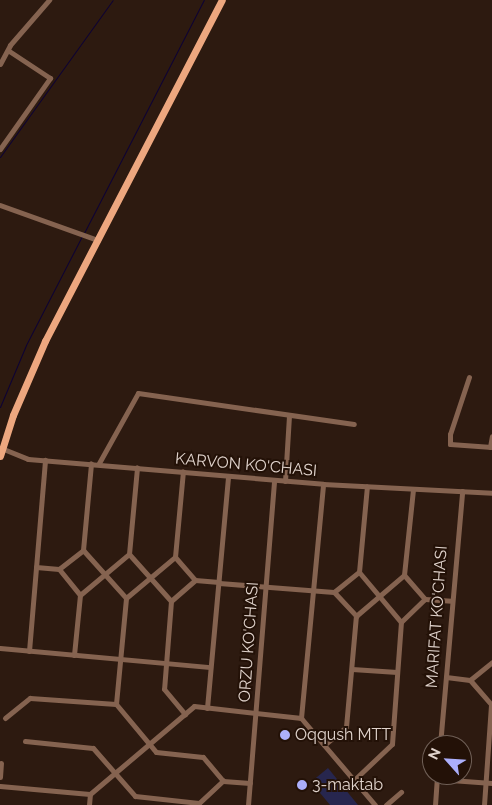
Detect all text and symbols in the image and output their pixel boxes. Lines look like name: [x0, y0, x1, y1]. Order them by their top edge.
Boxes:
street label: KARVON KO'CHASI: [174, 449, 318, 481]
street label: MARIFAT KO'CHASI: [422, 545, 452, 689]
street label: ORZU KO'CHASI: [235, 581, 263, 703]
place label: Oqqush MTT: [295, 725, 391, 745]
marker: Oqqush MTT: [279, 729, 291, 741]
north arrow: [422, 735, 472, 785]
text: N: [425, 746, 444, 762]
place label: 3-maktab: [312, 775, 383, 795]
marker: 3-maktab: [296, 779, 308, 791]

